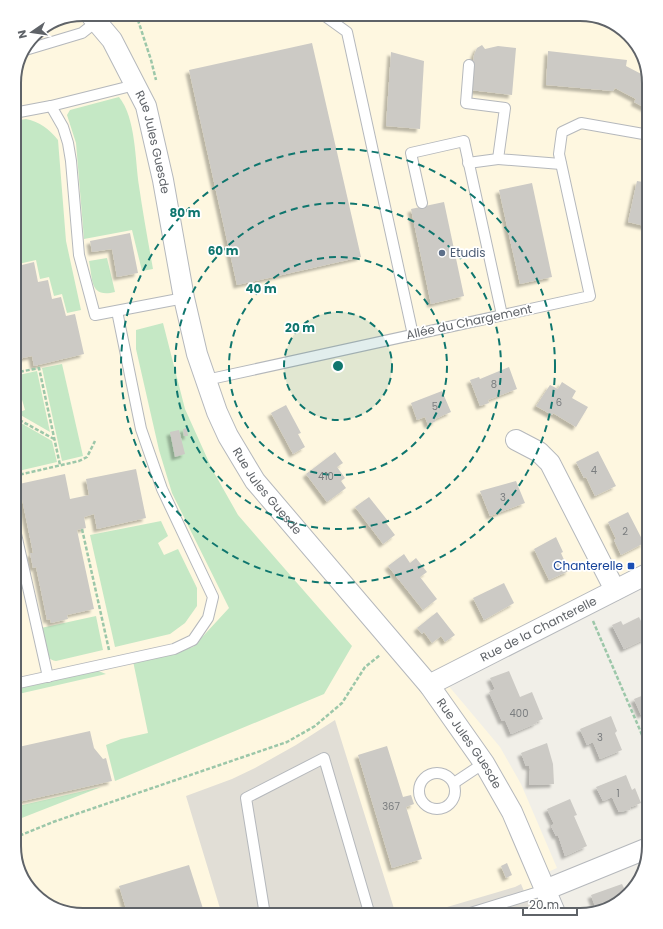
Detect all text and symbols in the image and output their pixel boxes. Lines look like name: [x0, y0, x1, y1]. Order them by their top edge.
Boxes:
north arrow: [12, 12, 52, 52]
text: N: [14, 28, 31, 40]
street label: Rue Jules Guesde: [131, 87, 174, 195]
text: 80 m: [170, 204, 201, 221]
text: 60 m: [208, 242, 239, 259]
place label: Etudis: [450, 244, 486, 261]
marker: Etudis: [437, 248, 447, 258]
text: 40 m: [245, 280, 277, 297]
street label: Allée du Chargement: [405, 300, 533, 343]
text: 20 m: [285, 319, 315, 336]
centre of rings: [331, 359, 345, 373]
house number: 8: [491, 377, 497, 392]
house number: 6: [556, 395, 562, 410]
house number: 5: [432, 399, 438, 414]
street label: Rue Jules Guesde: [229, 444, 306, 538]
house number: 4: [591, 463, 597, 478]
house number: 410: [318, 469, 334, 484]
house number: 3: [500, 490, 506, 505]
house number: 2: [622, 524, 628, 539]
place label: Chanterelle: [553, 557, 623, 574]
marker: Chanterelle: [626, 561, 636, 571]
street label: Rue de la Chanterelle: [477, 592, 600, 666]
street label: Rue Jules Guesde: [433, 695, 506, 792]
house number: 400: [510, 706, 528, 721]
house number: 3: [597, 730, 603, 745]
house number: 1: [616, 786, 620, 801]
house number: 367: [382, 799, 400, 814]
scale bar: [523, 891, 577, 917]
text: 20 m: [529, 896, 559, 913]

